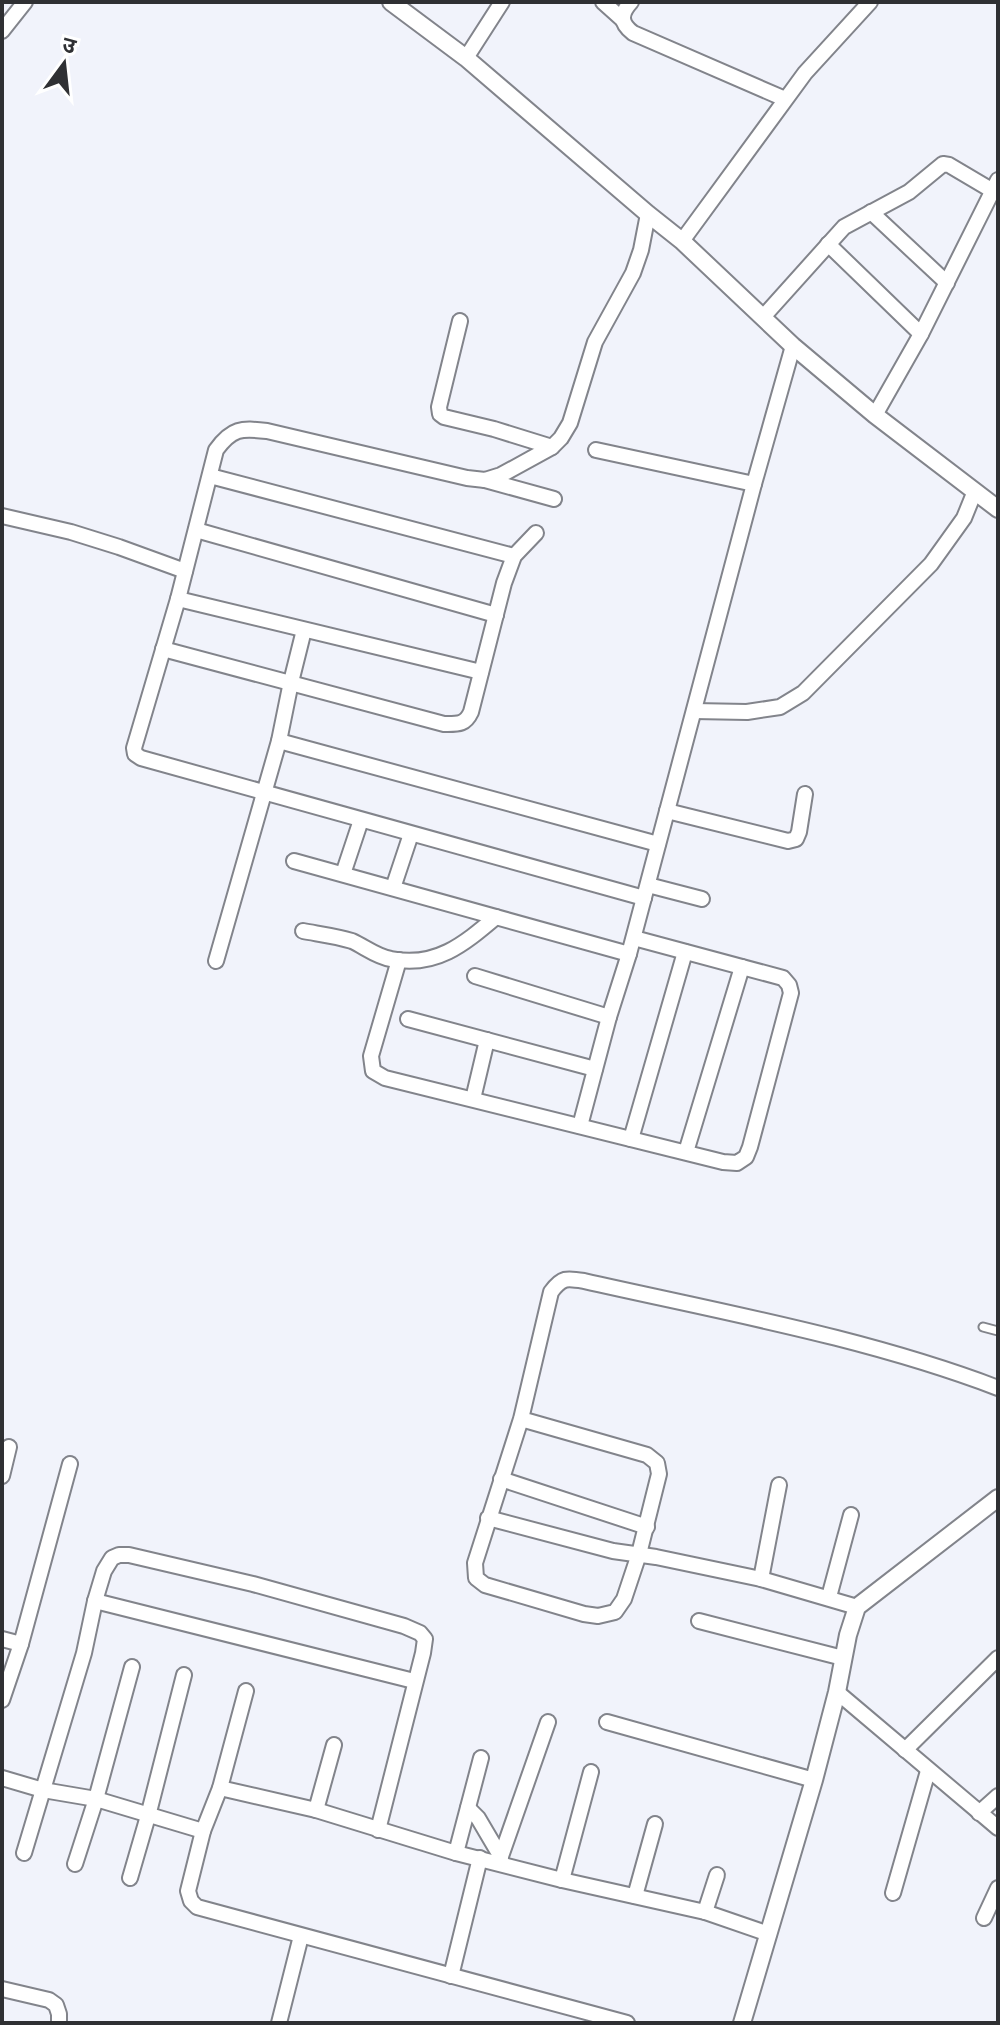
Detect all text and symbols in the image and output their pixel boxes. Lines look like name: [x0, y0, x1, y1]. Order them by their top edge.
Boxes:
north arrow: [24, 24, 104, 104]
text: उ: [59, 30, 80, 60]

